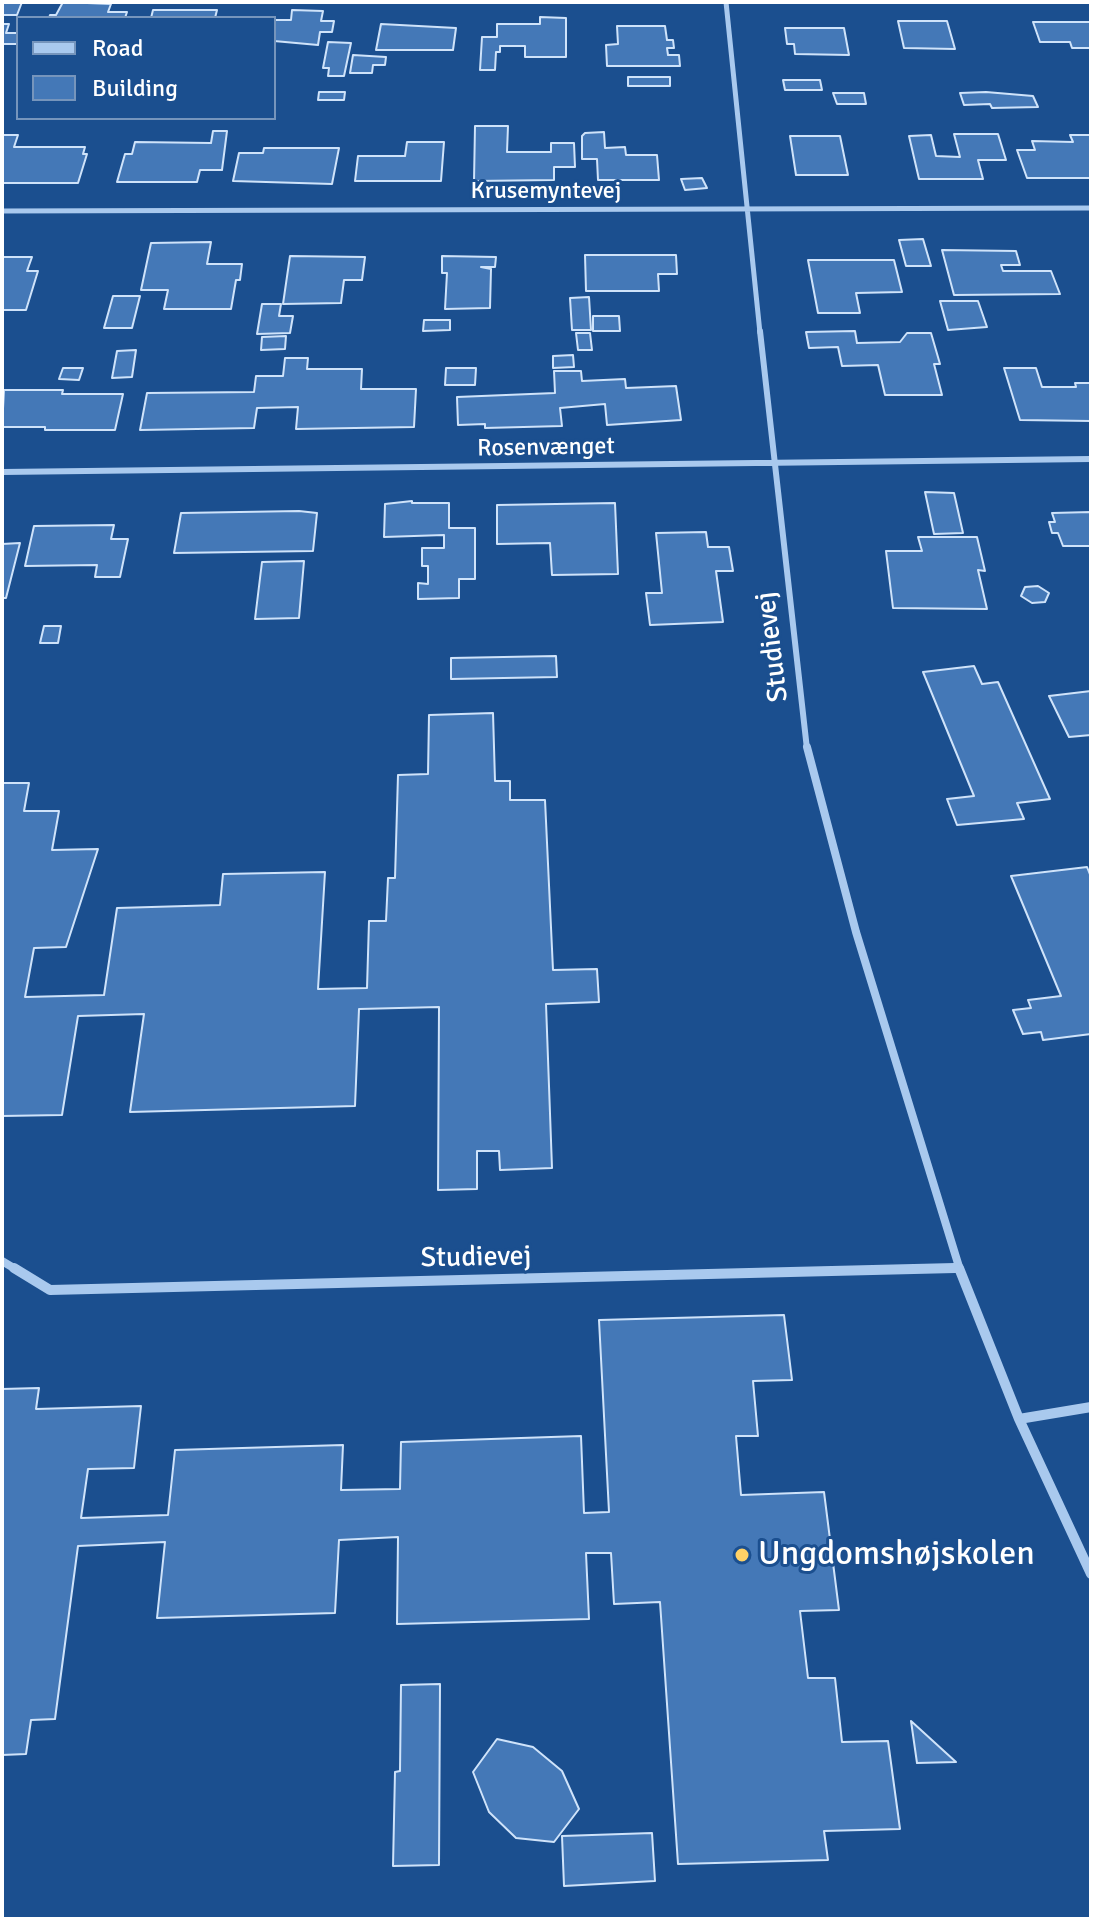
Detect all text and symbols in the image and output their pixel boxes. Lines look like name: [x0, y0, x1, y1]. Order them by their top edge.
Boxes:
legend: [16, 16, 276, 120]
text: Road: [92, 33, 143, 63]
text: Building: [92, 73, 178, 103]
street label: Krusemyntevej: [470, 178, 622, 206]
street label: Rosenvænget: [477, 432, 615, 464]
street label: Studievej: [750, 590, 796, 704]
street label: Studievej: [420, 1240, 532, 1276]
place label: Ungdomshøjskolen: [758, 1535, 1035, 1575]
marker: Ungdomshøjskolen: [733, 1546, 751, 1564]

